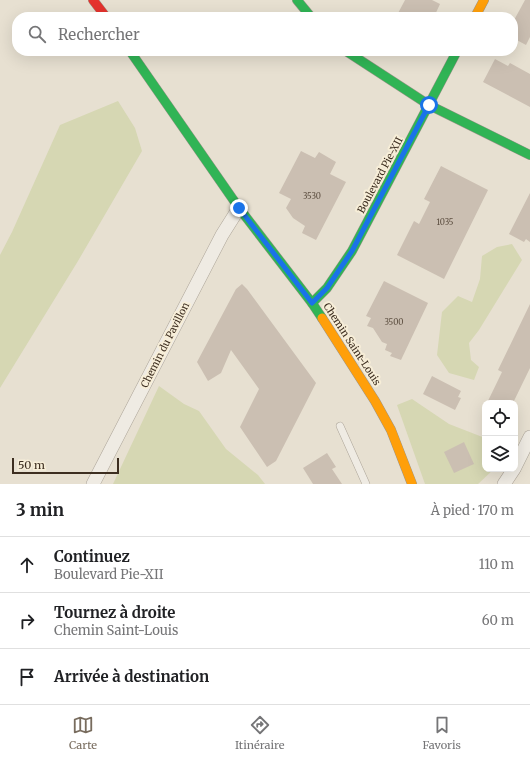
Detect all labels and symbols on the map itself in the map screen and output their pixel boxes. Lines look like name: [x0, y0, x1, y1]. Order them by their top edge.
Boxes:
route start: [420, 96, 438, 114]
street label: Boulevard Pie-XII: [354, 134, 406, 215]
house number: 3530: [303, 191, 321, 201]
route end: [230, 199, 248, 217]
house number: 1035: [437, 217, 454, 227]
street label: Chemin du Pavillon: [138, 300, 192, 390]
street label: Chemin Saint-Louis: [320, 300, 384, 388]
house number: 3500: [384, 317, 404, 327]
scale bar: [12, 456, 119, 475]

